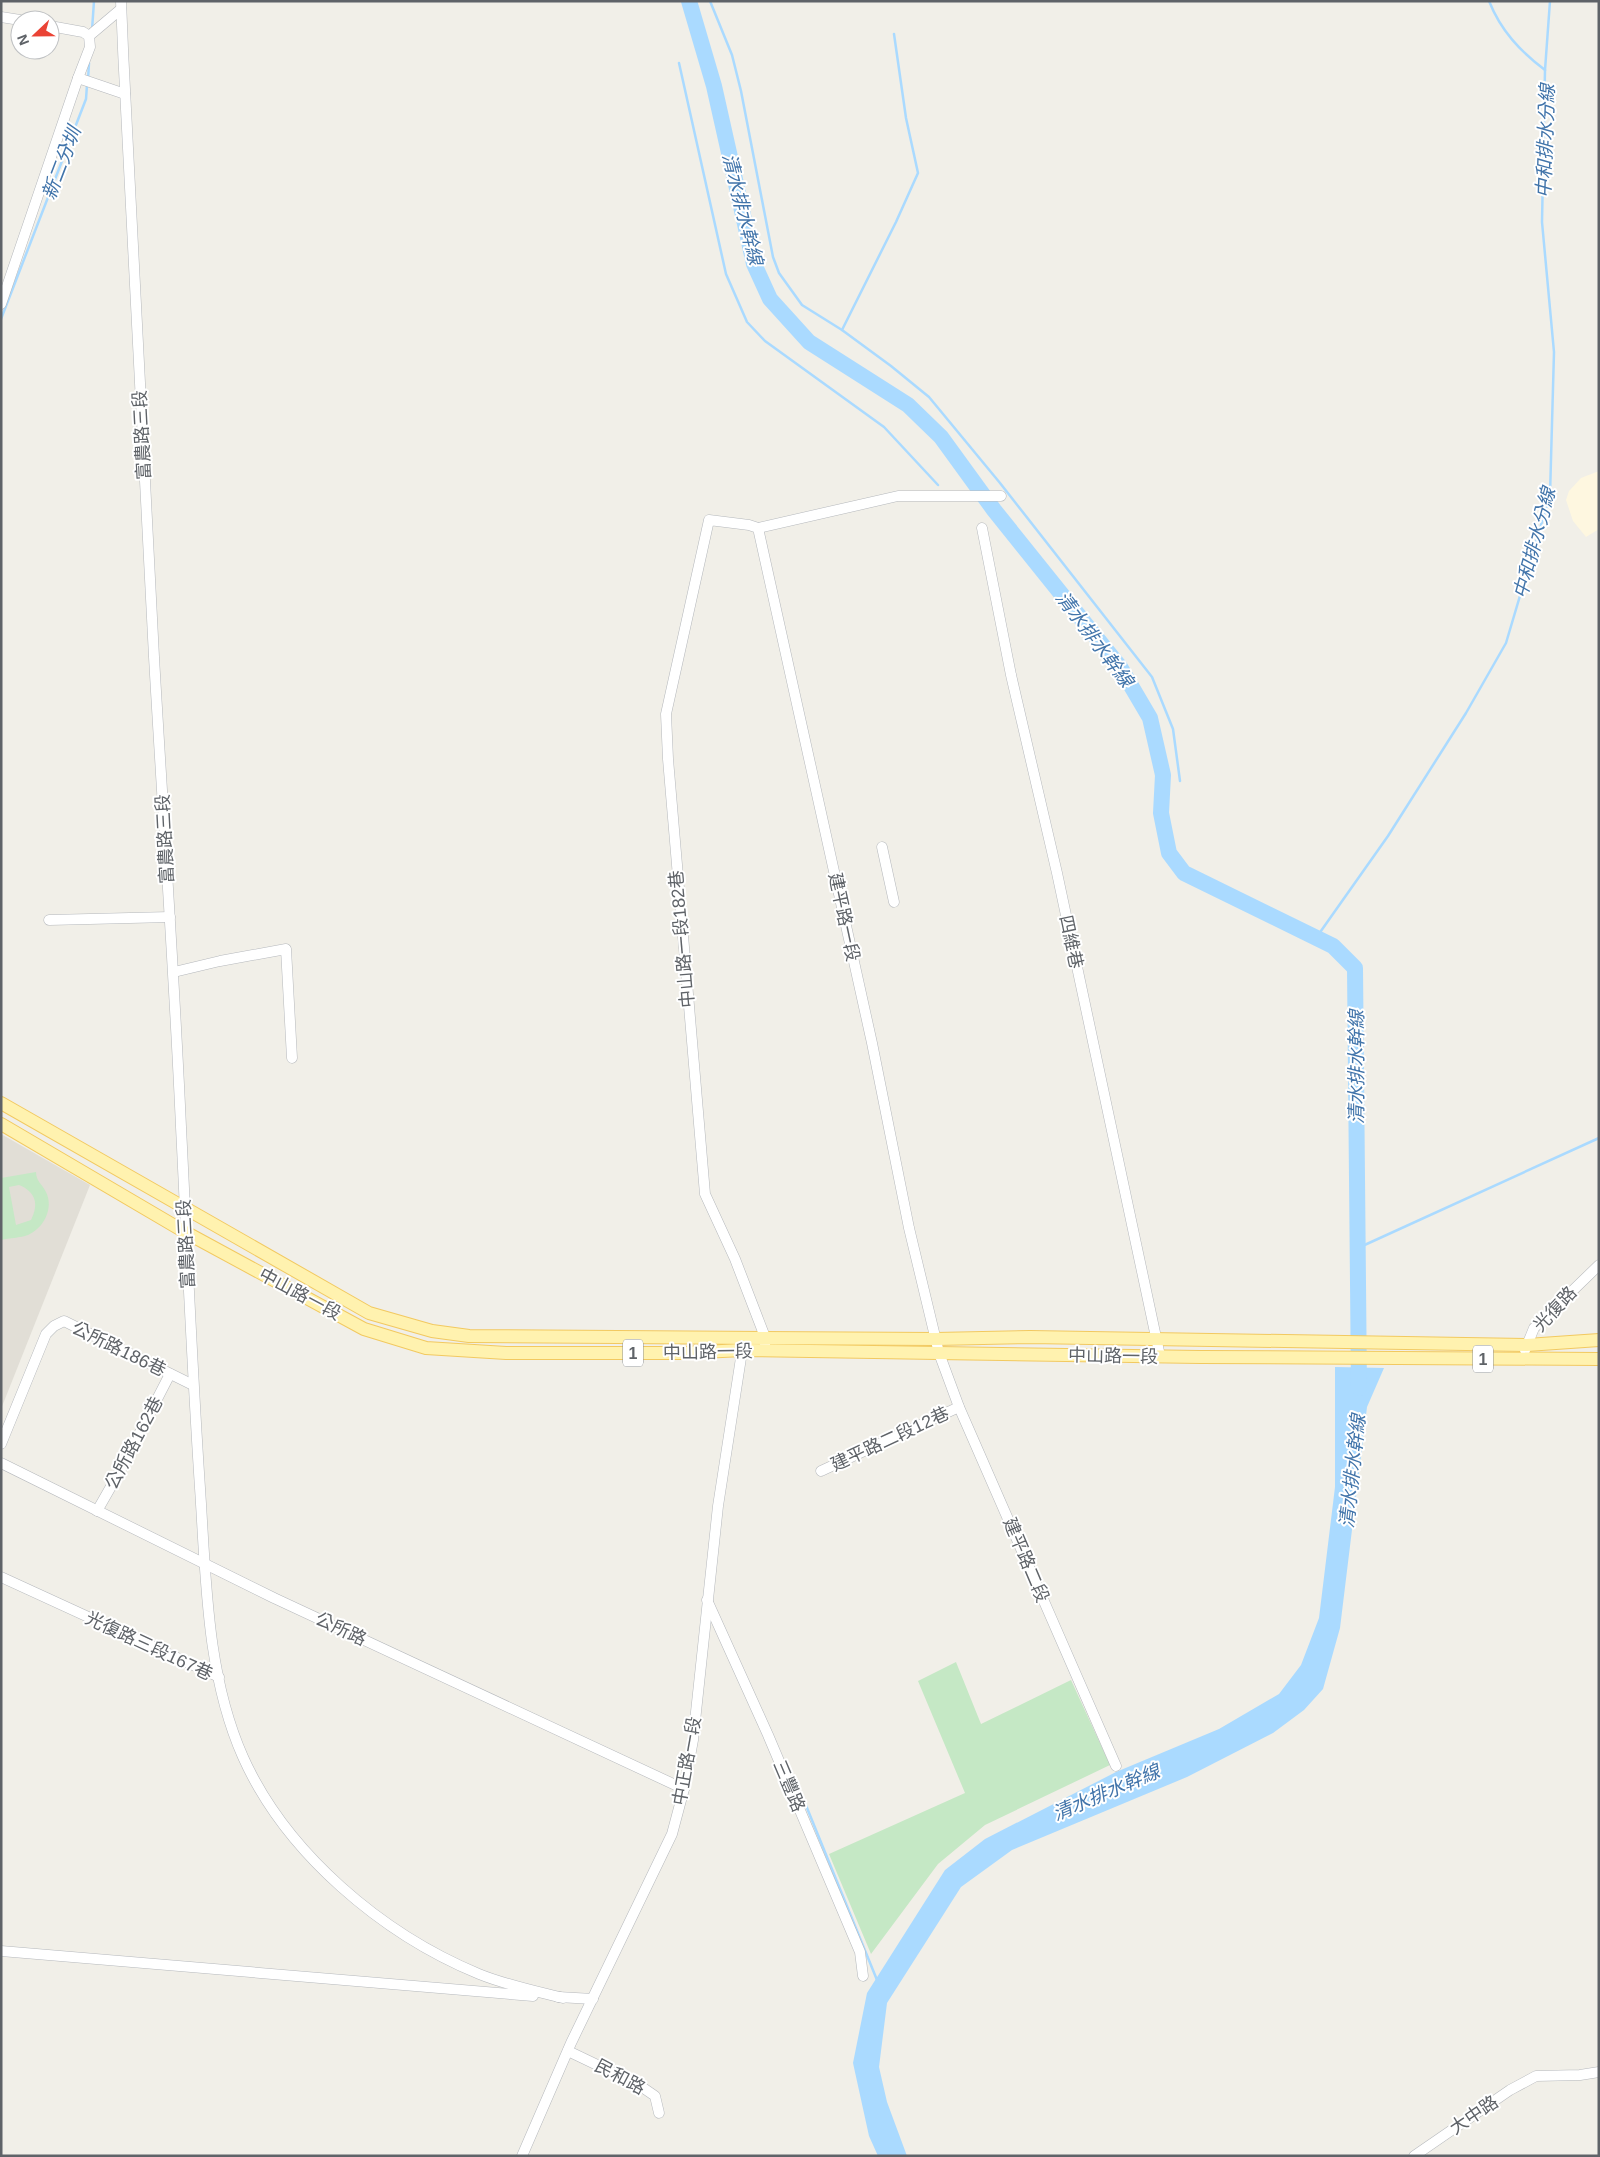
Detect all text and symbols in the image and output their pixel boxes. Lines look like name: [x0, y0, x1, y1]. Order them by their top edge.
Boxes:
north arrow: [10, 10, 60, 60]
text: N: [14, 32, 32, 48]
water label: 中和排水分線: [1533, 82, 1558, 198]
water label: 新二分圳: [38, 121, 86, 202]
water label: 清水排水幹線: [719, 151, 767, 269]
street label: 富農路三段: [130, 390, 154, 480]
water label: 中和排水分線: [1510, 483, 1560, 601]
water label: 清水排水幹線: [1052, 587, 1138, 693]
street label: 富農路三段: [153, 794, 177, 884]
street label: 中山路一段182巷: [666, 869, 698, 1009]
street label: 建平路一段: [825, 871, 863, 963]
street label: 四維巷: [1056, 914, 1086, 970]
water label: 清水排水幹線: [1346, 1008, 1367, 1124]
street label: 富農路三段: [174, 1199, 198, 1289]
street label: 中山路一段: [256, 1264, 344, 1324]
street label: 光復路: [1529, 1282, 1581, 1336]
street label: 公所路186巷: [69, 1318, 169, 1380]
road number: 1: [623, 1340, 643, 1366]
street label: 中山路一段: [663, 1341, 753, 1363]
street label: 中山路一段: [1068, 1345, 1158, 1367]
road number: 1: [1473, 1346, 1493, 1372]
street label: 公所路162巷: [101, 1393, 167, 1493]
street label: 建平路二段12巷: [828, 1403, 952, 1475]
water label: 清水排水幹線: [1336, 1411, 1369, 1529]
street label: 建平路二段: [999, 1515, 1053, 1605]
street label: 光復路三段167巷: [82, 1608, 216, 1684]
street label: 公所路: [312, 1609, 370, 1649]
street label: 中正路一段: [669, 1715, 705, 1807]
street label: 三豐路: [769, 1757, 809, 1815]
water label: 清水排水幹線: [1050, 1760, 1165, 1824]
street label: 民和路: [591, 2055, 649, 2099]
street label: 大中路: [1446, 2092, 1502, 2138]

